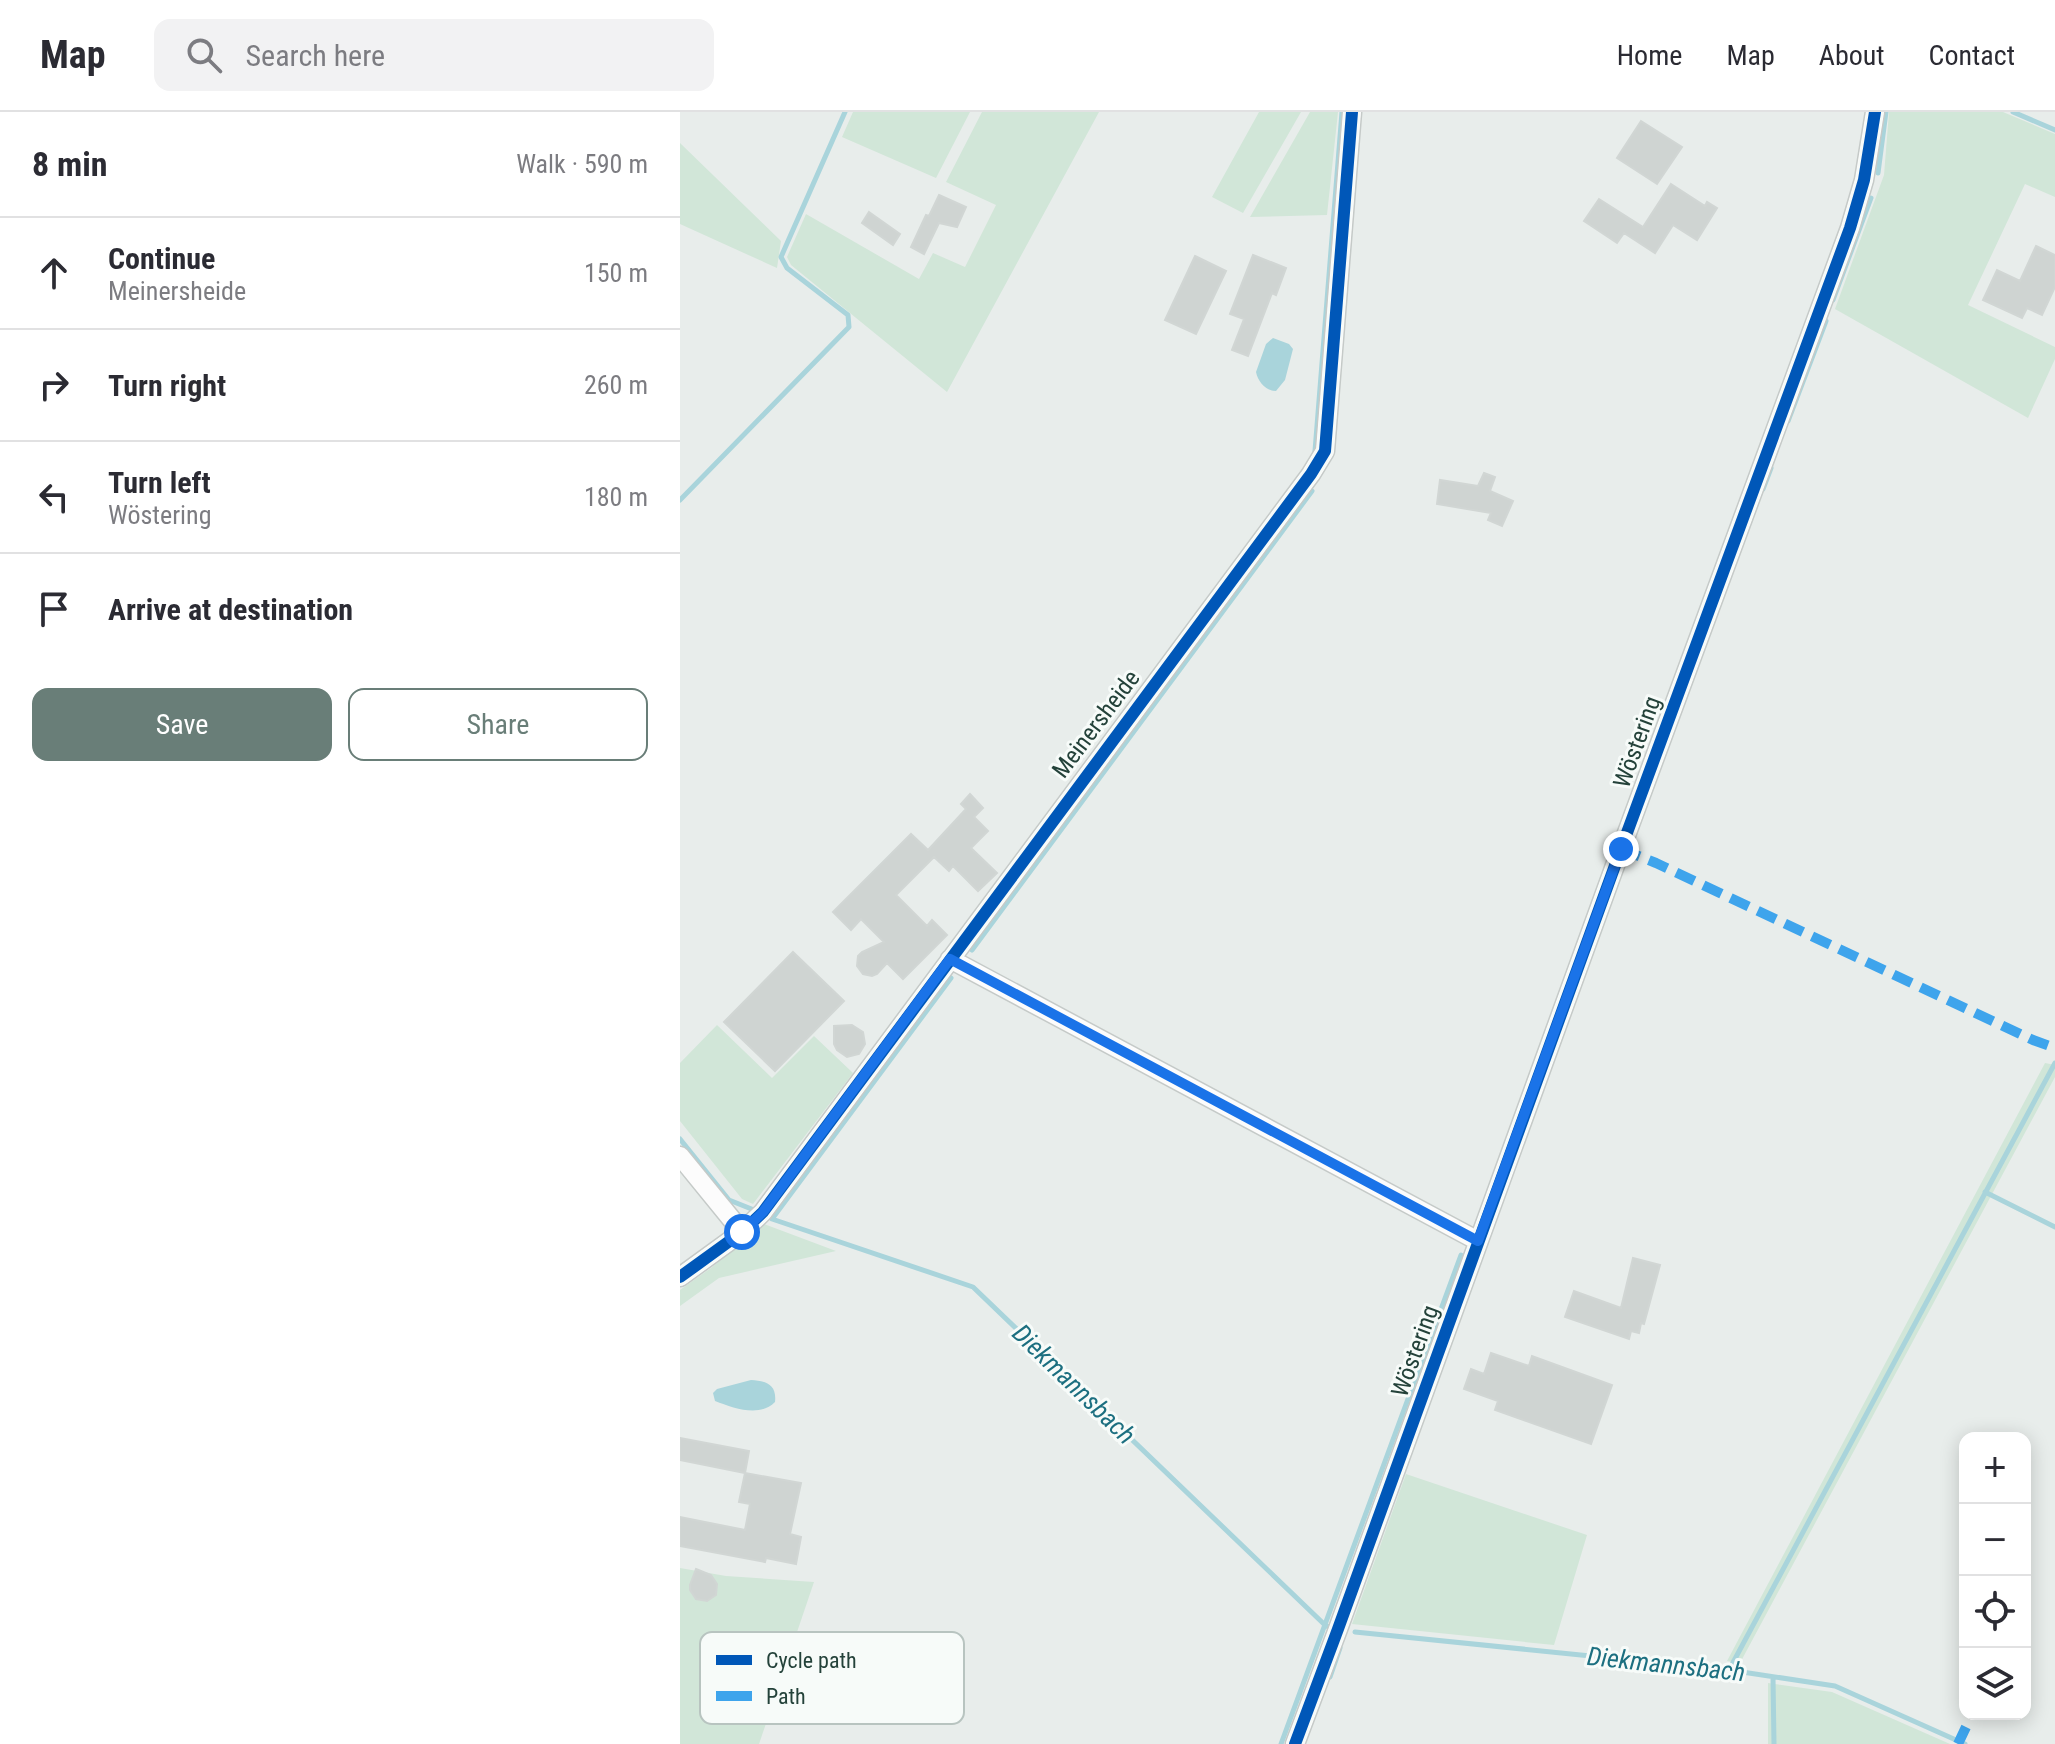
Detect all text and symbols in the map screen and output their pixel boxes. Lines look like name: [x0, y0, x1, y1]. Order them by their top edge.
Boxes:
search box: [154, 19, 714, 91]
text: Map: [40, 33, 106, 77]
icon: search: [182, 33, 226, 77]
text: Search here: [246, 38, 385, 73]
text: Home: [1617, 39, 1682, 72]
text: Map: [1726, 39, 1775, 72]
text: About: [1819, 39, 1885, 72]
text: Contact: [1929, 39, 2015, 72]
text: 8 min: [32, 144, 108, 184]
text: Walk · 590 m: [516, 149, 648, 179]
text: Continue: [108, 241, 215, 276]
icon: ahead: [32, 251, 76, 295]
text: 150 m: [584, 258, 648, 288]
text: Meinersheide: [108, 276, 246, 306]
icon: right: [32, 363, 76, 407]
text: Turn right: [108, 368, 226, 403]
text: 260 m: [584, 370, 648, 400]
text: Turn left: [108, 465, 211, 500]
icon: left: [32, 475, 76, 519]
text: 180 m: [584, 482, 648, 512]
text: Wöstering: [108, 500, 212, 530]
icon: arrive: [32, 587, 76, 631]
text: Arrive at destination: [108, 592, 353, 627]
street label: Meinersheide: [1046, 665, 1146, 783]
button: Save: [32, 688, 332, 761]
button: Share: [348, 688, 648, 761]
street label: Wöstering: [1608, 692, 1666, 792]
route end: [1603, 831, 1639, 867]
route start: [724, 1214, 760, 1250]
street label: Wöstering: [1386, 1301, 1444, 1401]
water label: Diekmannsbach: [1006, 1318, 1142, 1450]
map controls: [1959, 1432, 2031, 1720]
button: +: [1959, 1432, 2031, 1504]
button: −: [1959, 1504, 2031, 1576]
button: locate: [1959, 1576, 2031, 1648]
legend: [700, 1632, 964, 1724]
water label: Diekmannsbach: [1585, 1641, 1747, 1687]
text: Cycle path: [766, 1648, 857, 1673]
button: layers: [1959, 1648, 2031, 1720]
text: Path: [766, 1684, 806, 1709]

